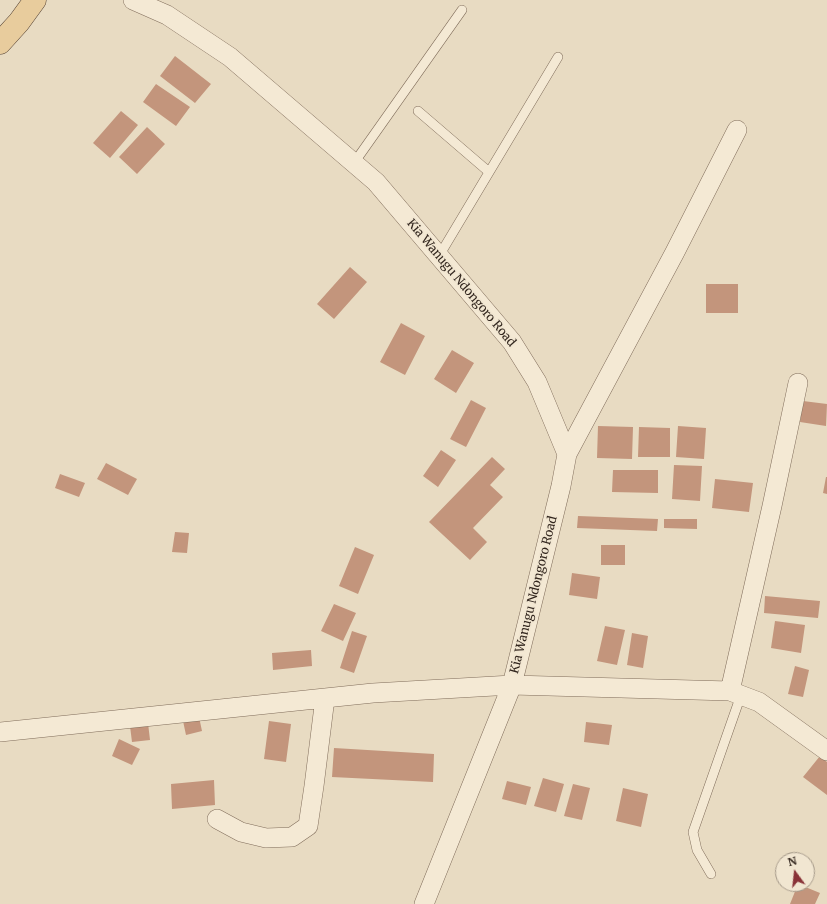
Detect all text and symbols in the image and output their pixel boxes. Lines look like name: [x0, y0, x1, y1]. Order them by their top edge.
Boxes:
street label: Kia Wanugu Ndongoro Road: [403, 216, 519, 350]
street label: Kia Wanugu Ndongoro Road: [507, 515, 561, 675]
north arrow: [775, 852, 815, 892]
text: N: [786, 853, 798, 869]

